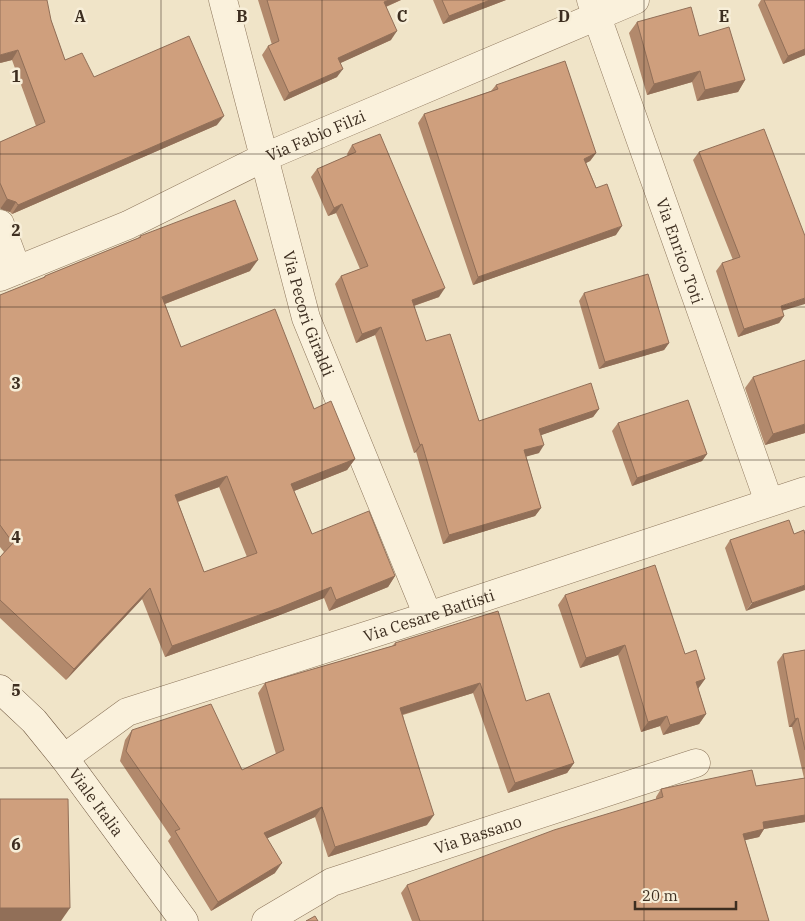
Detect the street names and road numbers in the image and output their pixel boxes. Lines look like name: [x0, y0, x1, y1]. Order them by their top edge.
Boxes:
street label: Via Fabio Filzi: [263, 106, 368, 165]
street label: Via Enrico Toti: [652, 195, 708, 306]
street label: Via Pecori Giraldi: [279, 249, 339, 379]
street label: Via Cesare Battisti: [361, 585, 497, 646]
street label: Viale Italia: [65, 764, 128, 840]
street label: Via Bassano: [431, 811, 524, 858]

